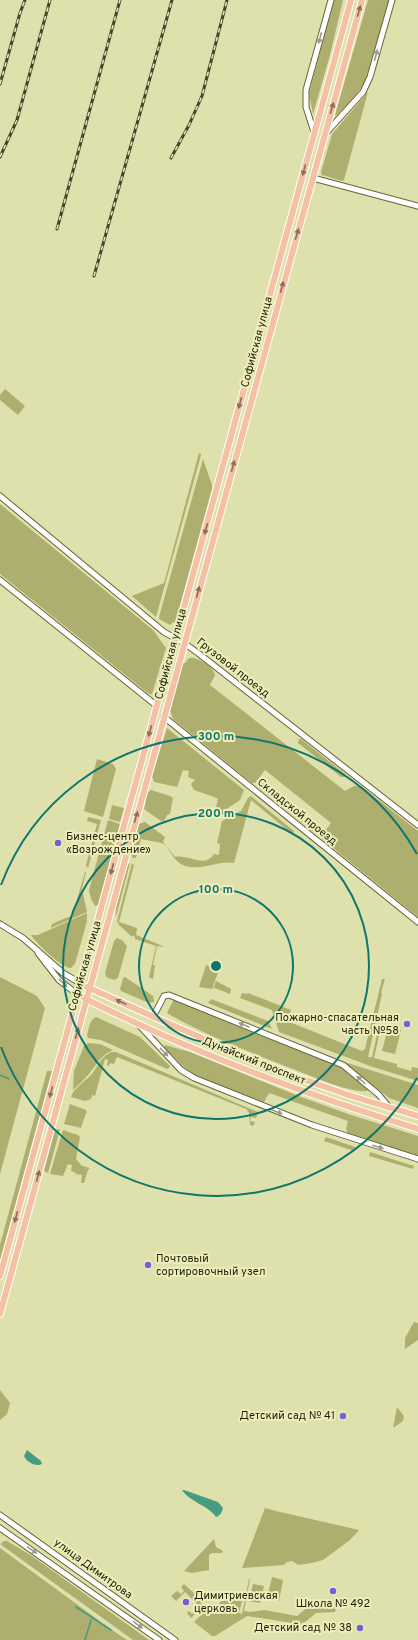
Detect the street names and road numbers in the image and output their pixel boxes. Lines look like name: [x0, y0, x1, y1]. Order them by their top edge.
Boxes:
street label: Софийская улица: [238, 295, 276, 389]
street label: Софийская улица: [152, 607, 190, 701]
street label: Грузовой проезд: [194, 635, 272, 701]
street label: Складской проезд: [254, 776, 340, 848]
street label: Софийская улица: [65, 919, 105, 1013]
street label: Дунайский проспект: [200, 1034, 308, 1088]
street label: улица Димитрова: [51, 1536, 135, 1602]

